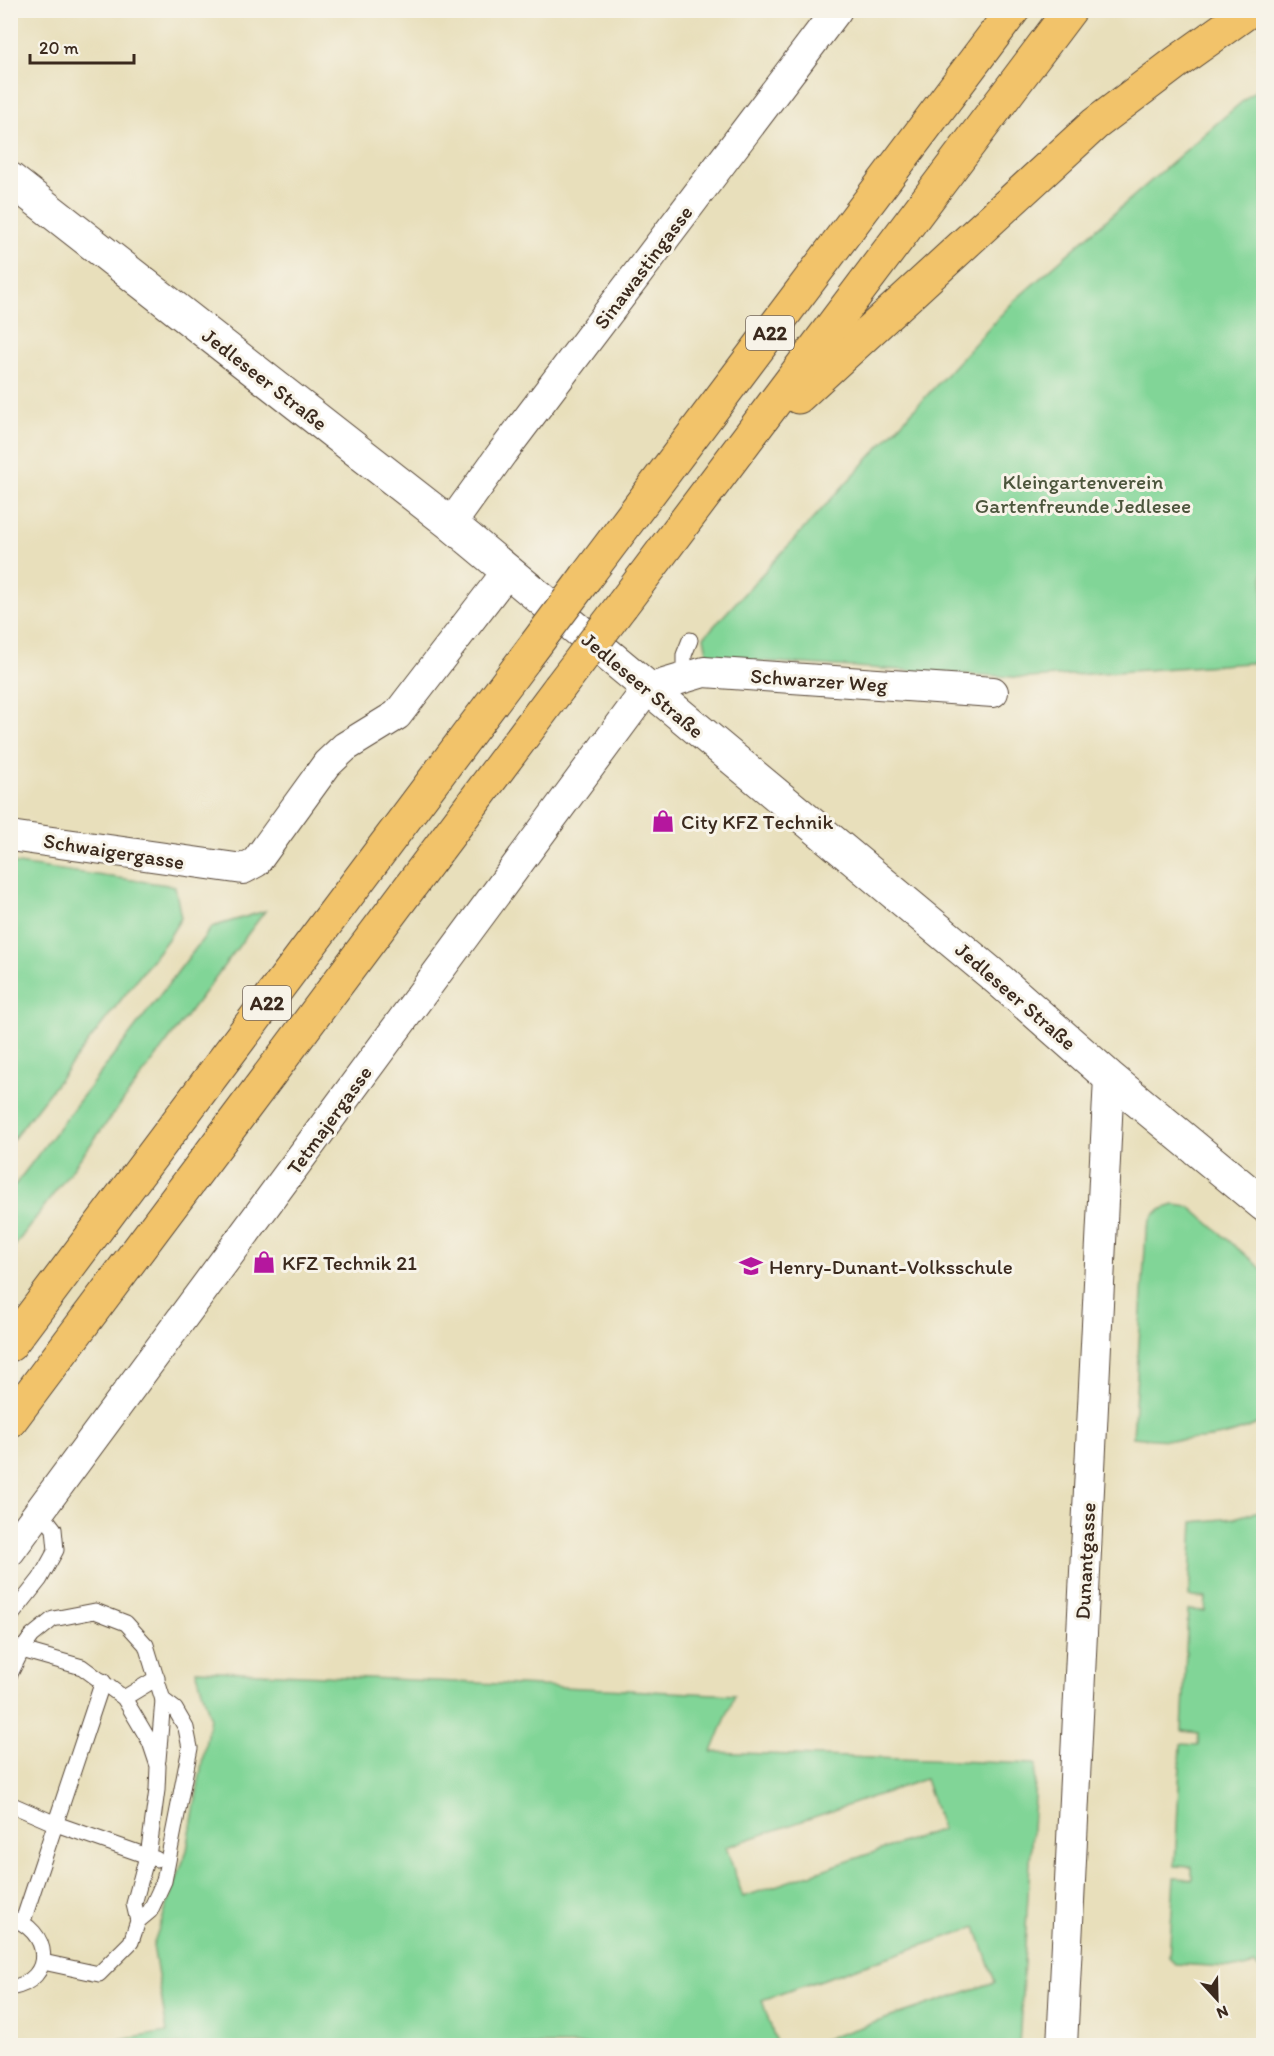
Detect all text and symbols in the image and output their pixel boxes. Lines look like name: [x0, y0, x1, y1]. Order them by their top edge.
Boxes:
scale bar: [30, 27, 134, 65]
text: 20 m: [39, 37, 79, 59]
street label: Sinawastingasse: [588, 200, 698, 334]
road number: A22: [746, 316, 794, 350]
street label: Jedleseer Straße: [197, 322, 333, 436]
park label: Kleingartenverein Gartenfreunde Jedlesee: [975, 469, 1191, 518]
street label: Jedleseer Straße: [577, 627, 709, 743]
street label: Schwarzer Weg: [750, 663, 889, 697]
shop icon: City KFZ Technik: [650, 808, 676, 834]
place label: City KFZ Technik: [681, 809, 833, 834]
street label: Schwaigergasse: [42, 828, 186, 874]
street label: Jedleseer Straße: [951, 937, 1081, 1055]
road number: A22: [243, 986, 291, 1020]
street label: Tetmajergasse: [281, 1061, 377, 1179]
shop icon: KFZ Technik 21: [251, 1249, 277, 1275]
place label: KFZ Technik 21: [282, 1250, 417, 1275]
school or university icon: Henry-Dunant-Volksschule: [738, 1253, 764, 1279]
place label: Henry-Dunant-Volksschule: [769, 1254, 1013, 1279]
street label: Dunantgasse: [1069, 1502, 1101, 1620]
north arrow: [1187, 1969, 1247, 2029]
text: N: [1214, 2002, 1231, 2023]

